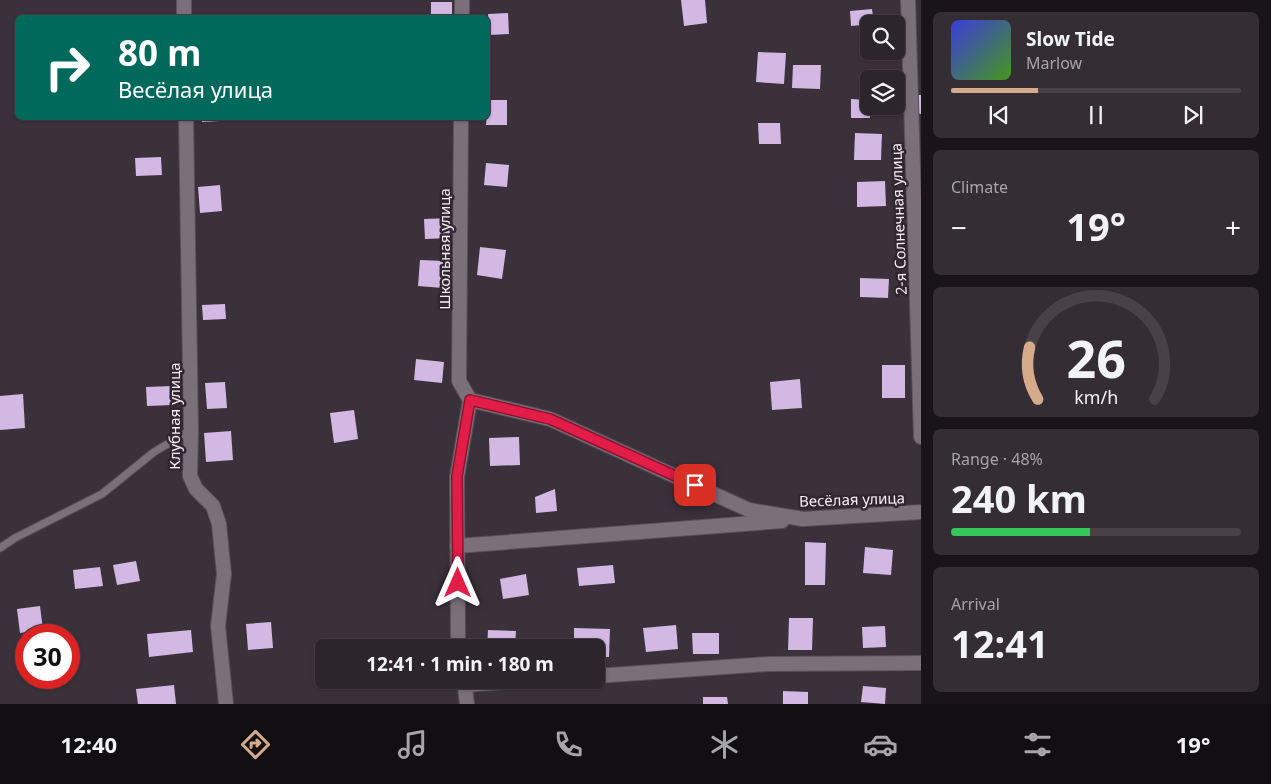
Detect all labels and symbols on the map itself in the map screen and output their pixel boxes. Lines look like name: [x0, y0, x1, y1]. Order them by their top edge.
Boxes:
street label: 2-я Солнечная улица: [885, 143, 911, 295]
street label: Школьная улица: [434, 188, 454, 310]
street label: Клубная улица: [164, 362, 184, 470]
pin: [674, 464, 716, 506]
street label: Весёлая улица: [799, 487, 905, 511]
position arrow: [431, 556, 483, 608]
speed limit sign: 30: [15, 624, 80, 689]

